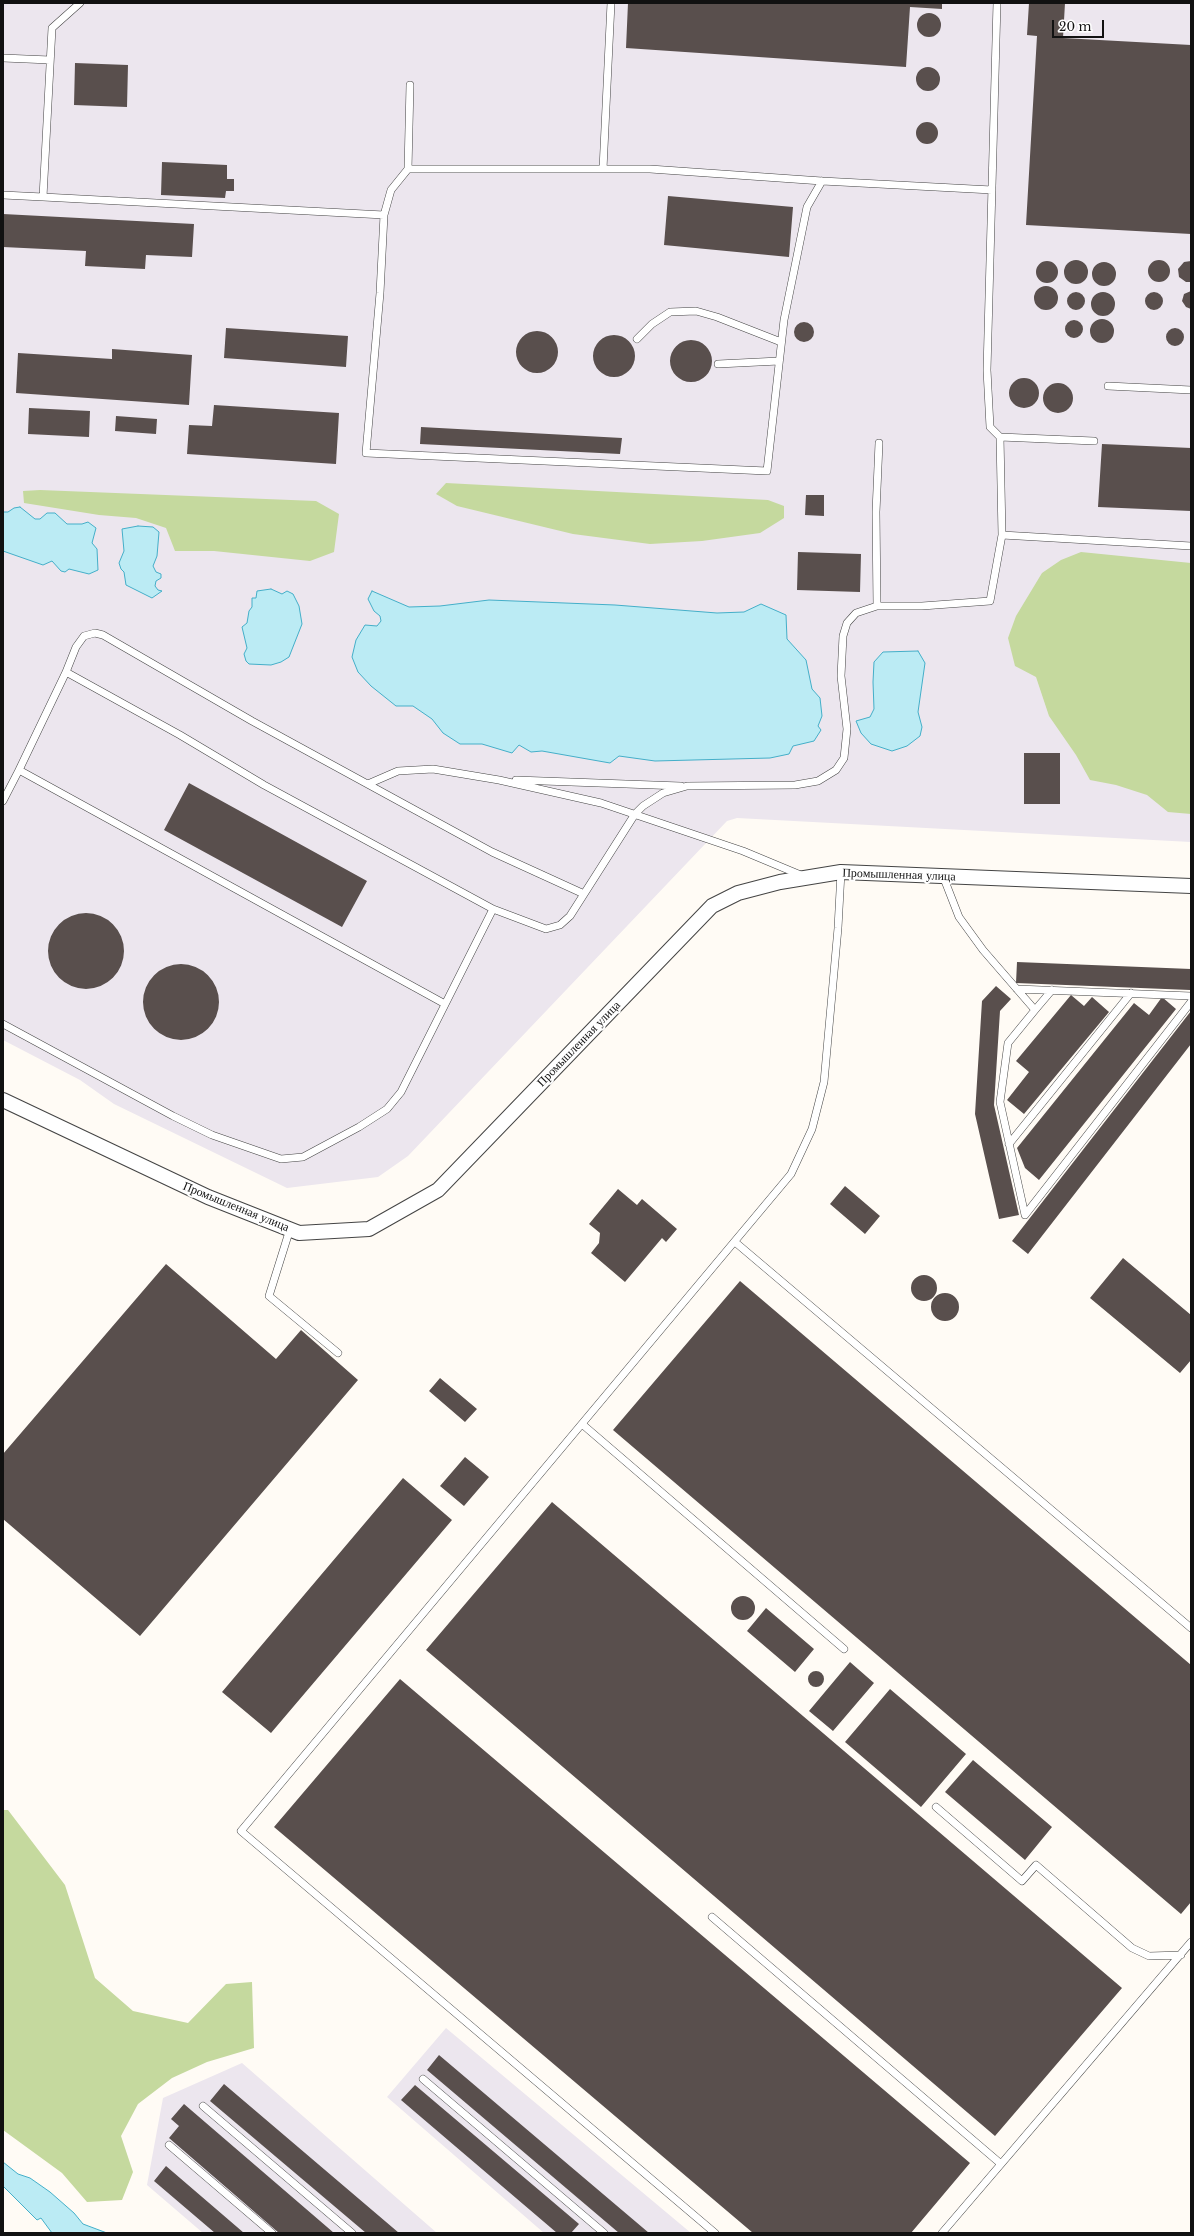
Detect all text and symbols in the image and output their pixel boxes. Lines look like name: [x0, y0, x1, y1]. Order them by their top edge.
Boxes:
scale bar: [1054, 12, 1106, 38]
text: 20 m: [1059, 19, 1091, 34]
street label: Промышленная улица: [842, 866, 956, 884]
street label: Промышленная улица: [534, 998, 624, 1090]
street label: Промышленная улица: [181, 1179, 291, 1235]

